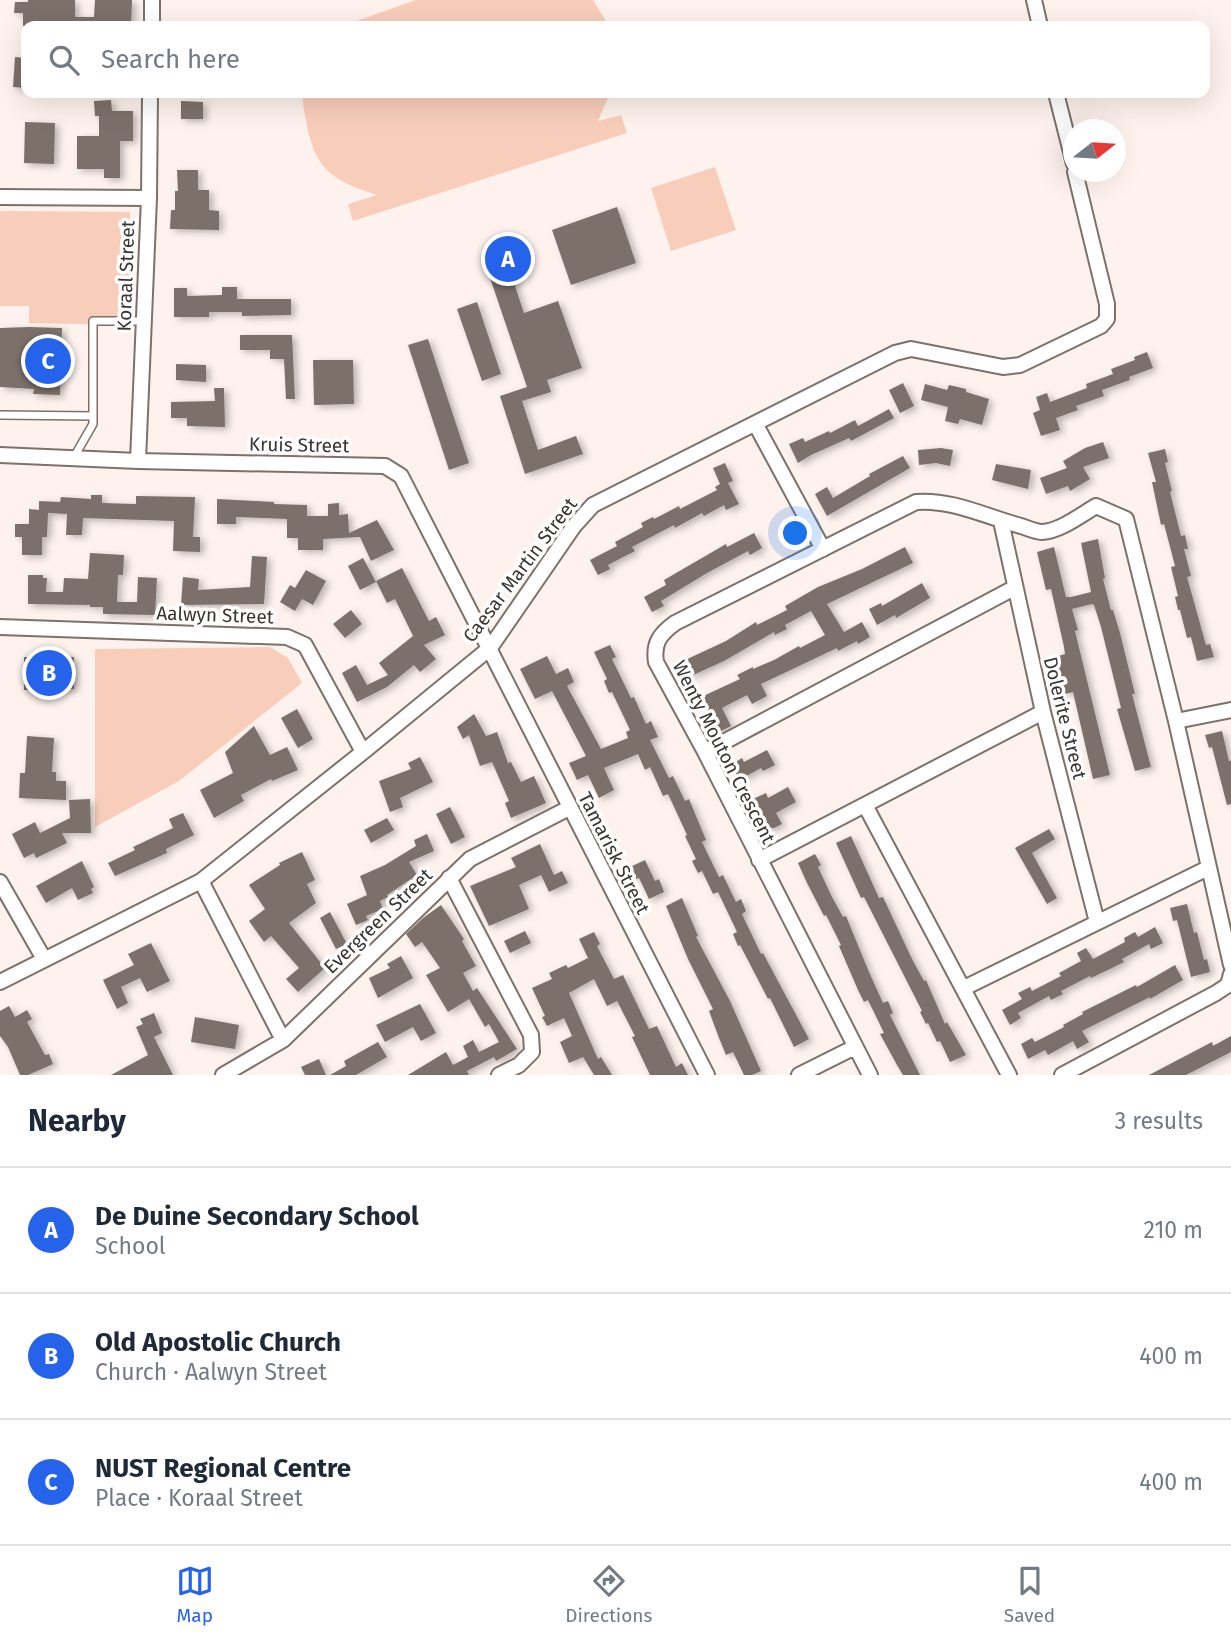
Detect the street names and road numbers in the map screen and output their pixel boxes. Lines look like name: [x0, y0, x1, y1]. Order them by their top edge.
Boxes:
street label: Koraal Street: [113, 220, 139, 332]
street label: Kruis Street: [249, 433, 350, 457]
street label: Caesar Martin Street: [458, 493, 582, 647]
street label: Aalwyn Street: [156, 601, 274, 629]
street label: Dolerite Street: [1039, 654, 1091, 782]
street label: Wenty Mouton Crescent: [668, 657, 780, 847]
street label: Tamarisk Street: [573, 788, 655, 918]
street label: Evergreen Street: [319, 863, 437, 978]

